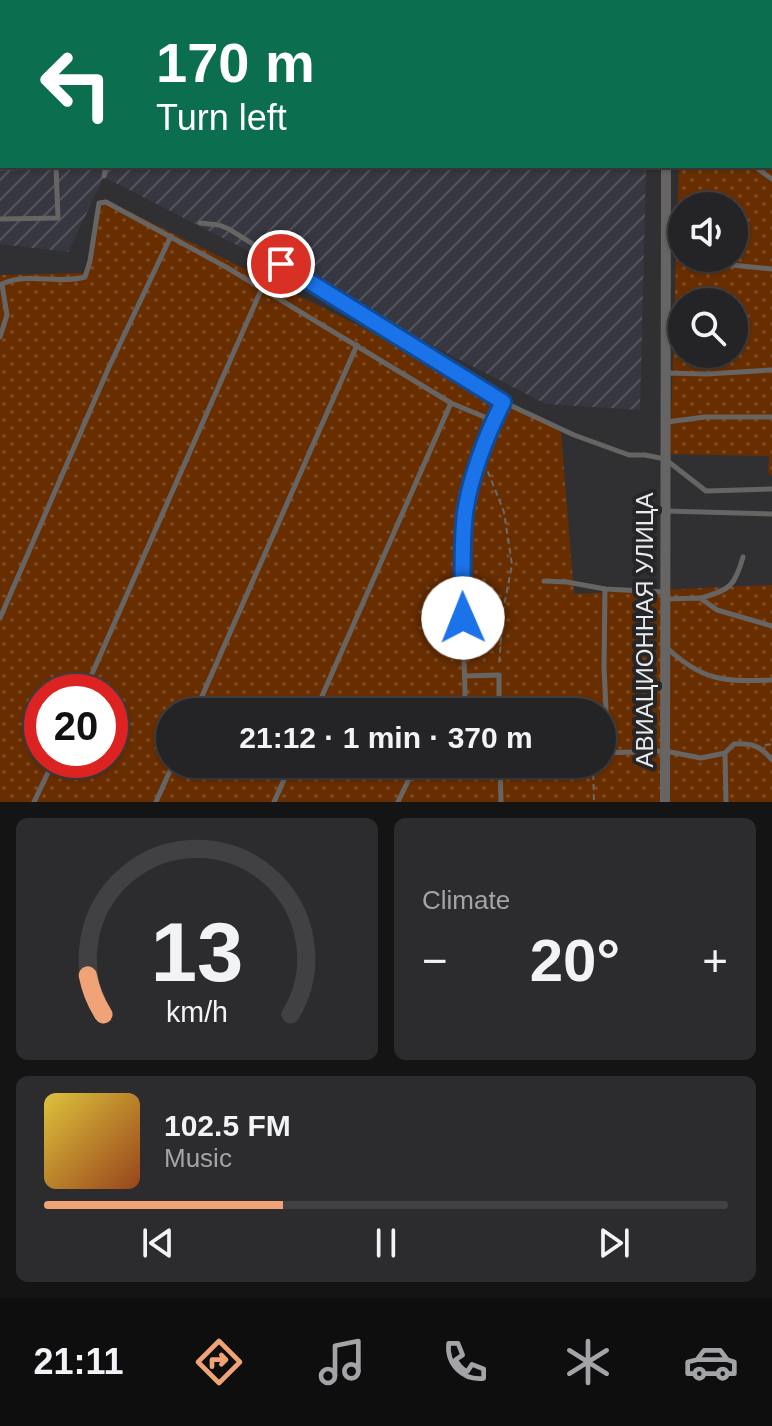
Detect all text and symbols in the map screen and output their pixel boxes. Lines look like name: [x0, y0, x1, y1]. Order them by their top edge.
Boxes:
text: 170 m: [156, 31, 315, 94]
icon: left: [24, 32, 128, 136]
text: Turn left: [156, 97, 287, 138]
map controls: [668, 192, 748, 368]
button: sound: [668, 192, 748, 272]
pin: [247, 230, 315, 298]
icon: arrive: [259, 242, 303, 286]
button: search: [668, 288, 748, 368]
street label: АВИАЦИОННАЯ УЛИЦА: [631, 493, 658, 767]
position arrow: [421, 576, 505, 660]
speed limit sign: 20: [24, 674, 128, 778]
text: 21:12 · 1 min · 370 m: [239, 721, 533, 754]
text: Climate: [422, 885, 510, 915]
text: 13: [151, 906, 243, 999]
text: 20°: [530, 927, 620, 994]
text: −: [422, 936, 448, 985]
text: +: [702, 936, 728, 985]
text: km/h: [166, 996, 228, 1028]
text: 102.5 FM: [164, 1109, 291, 1142]
text: Music: [164, 1143, 232, 1173]
icon: previous: [136, 1221, 180, 1265]
icon: pause: [364, 1221, 408, 1265]
icon: next: [592, 1221, 636, 1265]
icon: directions: [191, 1334, 247, 1390]
icon: music: [314, 1334, 370, 1390]
icon: phone: [437, 1334, 493, 1390]
icon: climate: [560, 1334, 616, 1390]
icon: car: [683, 1334, 739, 1390]
text: 21:11: [33, 1341, 124, 1382]

